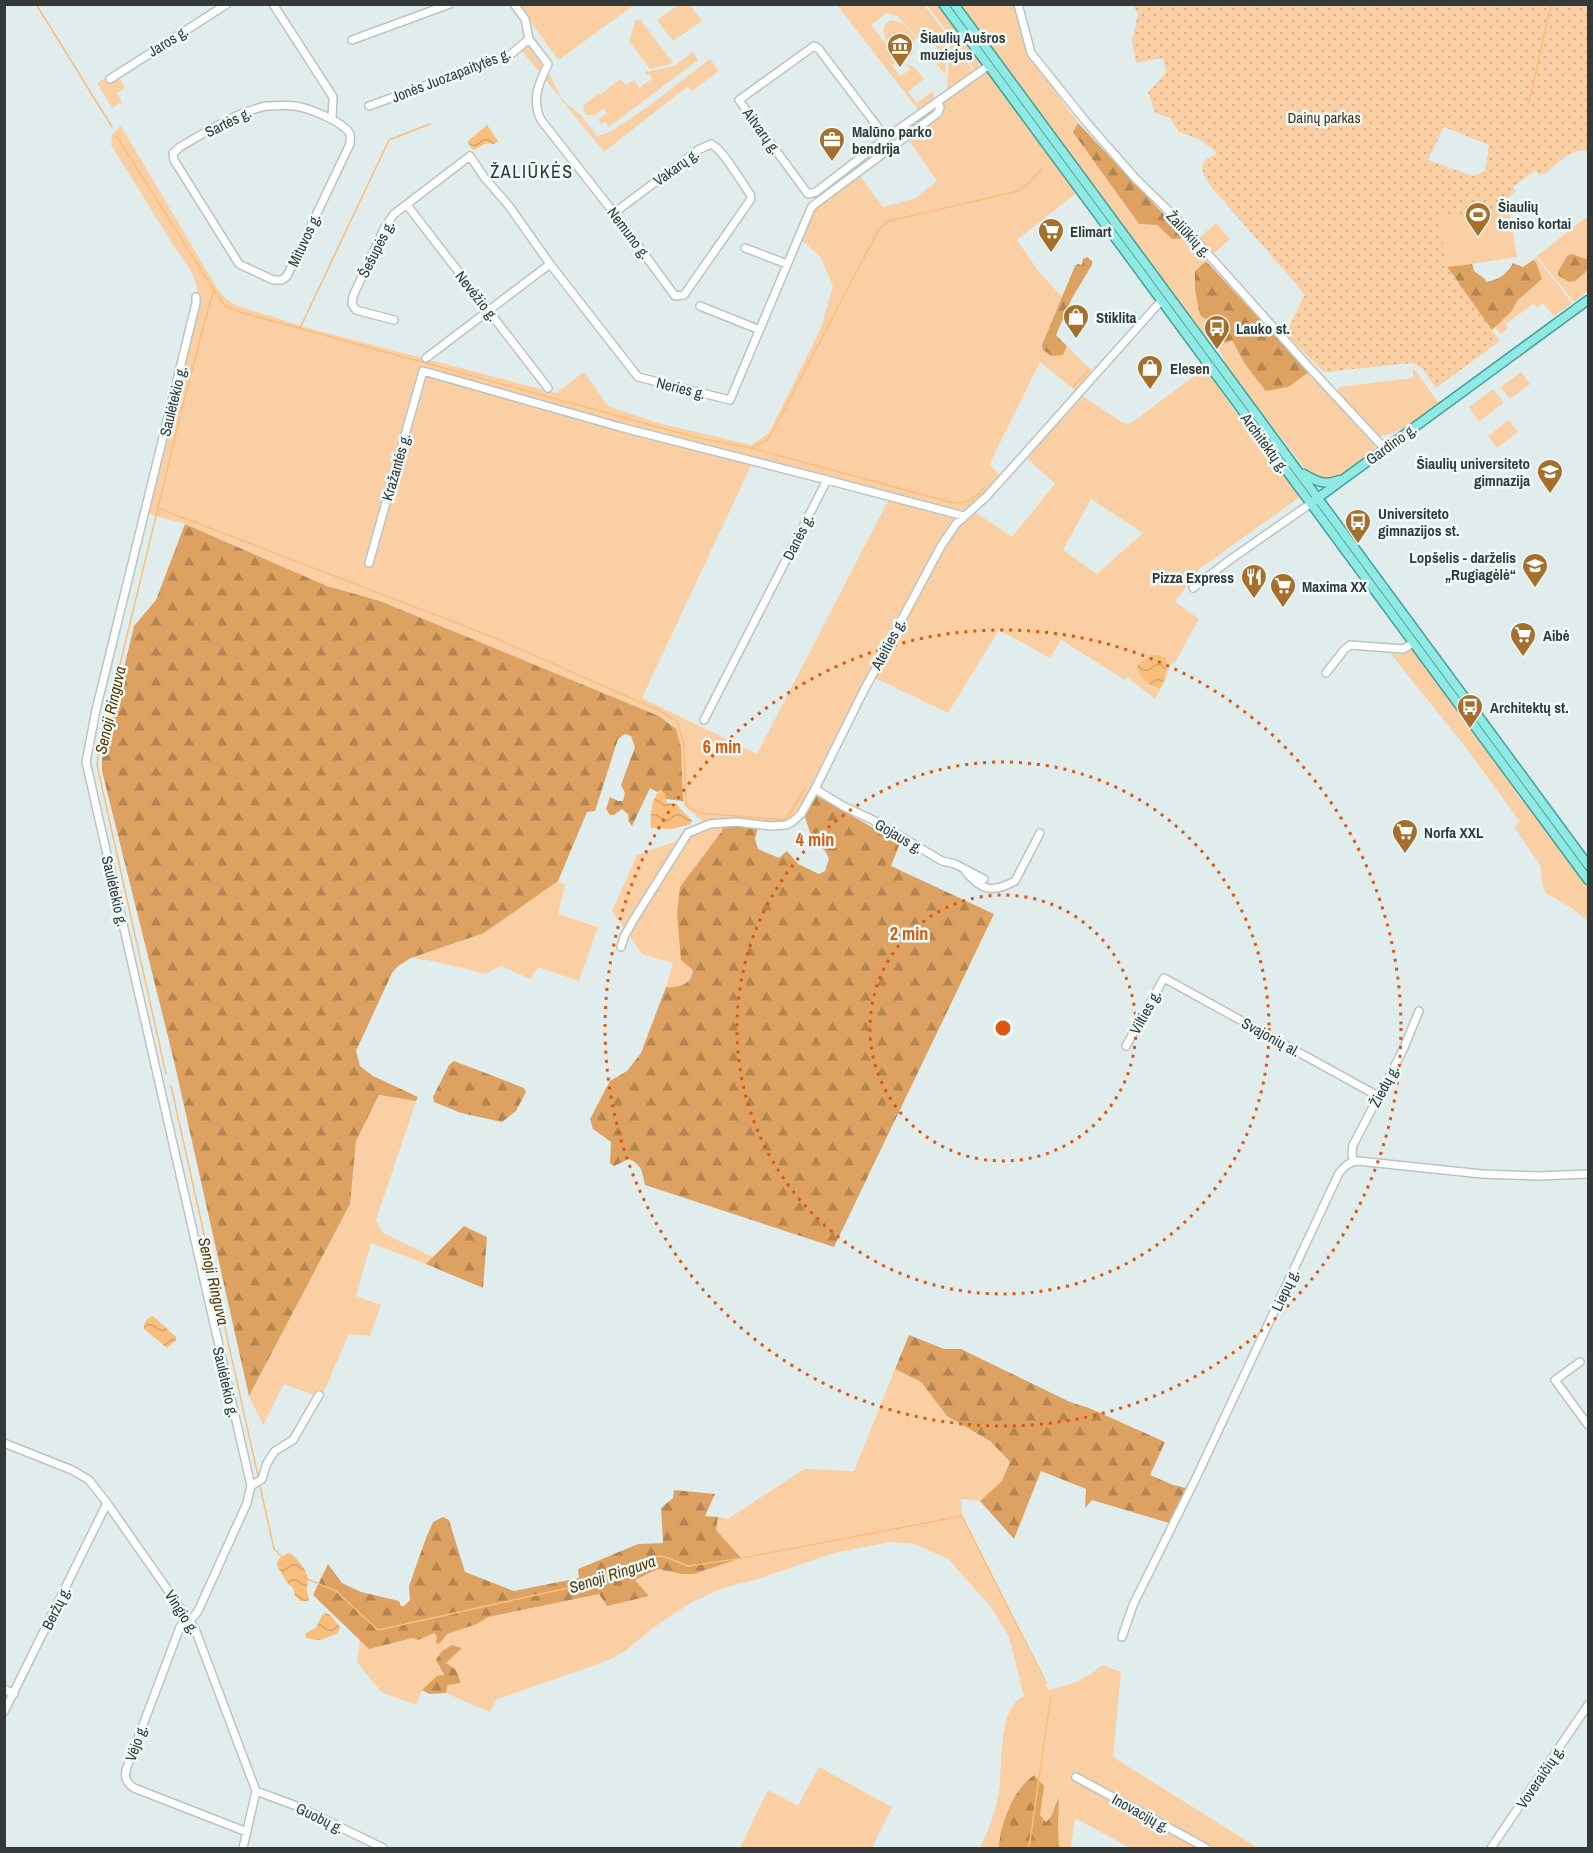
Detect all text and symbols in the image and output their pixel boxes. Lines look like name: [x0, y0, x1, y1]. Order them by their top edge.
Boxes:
street label: Jaros g.: [144, 20, 192, 62]
place label: Šiaulių Aušros muziejus: [920, 27, 1006, 65]
museum icon: Šiaulių Aušros muziejus: [885, 31, 915, 69]
street label: Jonės Juozapaitytės g.: [389, 43, 513, 107]
street label: Sartės g.: [201, 102, 255, 142]
street label: Aitvarų g.: [737, 103, 786, 158]
park label: Dainų parkas: [1287, 107, 1361, 128]
place label: Malūno parko bendrija: [852, 121, 932, 159]
office icon: Malūno parko bendrija: [817, 125, 847, 163]
street label: Vakarų g.: [649, 143, 703, 191]
district label: ŽALIŪKĖS: [490, 159, 574, 184]
place label: Šiaulių teniso kortai: [1498, 196, 1571, 234]
sports icon: Šiaulių teniso kortai: [1463, 200, 1493, 238]
street label: Nemuno g.: [603, 203, 655, 263]
street label: Žaliūkių g.: [1162, 206, 1216, 262]
street label: Mituvos g.: [282, 210, 326, 270]
supermarket icon: Elimart: [1036, 216, 1066, 254]
street label: Šešupės g.: [353, 217, 399, 281]
place label: Elimart: [1070, 221, 1112, 242]
street label: Nevėžio g.: [451, 266, 503, 326]
shop icon: Stiklita: [1061, 302, 1091, 340]
place label: Stiklita: [1096, 307, 1136, 328]
bus stop icon: Lauko st.: [1202, 313, 1232, 351]
place label: Lauko st.: [1236, 318, 1290, 339]
shop icon: Elesen: [1135, 353, 1165, 391]
place label: Elesen: [1170, 358, 1210, 379]
street label: Saulėtekio g.: [154, 364, 192, 438]
street label: Neries g.: [654, 372, 708, 404]
street label: Architektų g.: [1236, 408, 1294, 477]
street label: Gardino g.: [1361, 418, 1421, 470]
street label: Kražantės g.: [376, 431, 416, 503]
place label: Šiaulių universiteto gimnazija: [1417, 453, 1530, 491]
school or university icon: Šiaulių universiteto gimnazija: [1535, 457, 1565, 495]
place label: Universiteto gimnazijos st.: [1378, 503, 1459, 541]
bus stop icon: Universiteto gimnazijos st.: [1343, 507, 1373, 545]
street label: Danės g.: [777, 510, 819, 564]
place label: Lopšelis - darželis „Rugiagėlė“: [1409, 547, 1516, 585]
school or university icon: Lopšelis - darželis „Rugiagėlė“: [1520, 551, 1550, 589]
restaurant icon: Pizza Express: [1239, 562, 1269, 600]
place label: Pizza Express: [1152, 567, 1234, 588]
supermarket icon: Maxima XX: [1268, 571, 1298, 609]
place label: Maxima XX: [1302, 576, 1368, 597]
street label: Ateities g.: [865, 615, 910, 674]
supermarket icon: Aibė: [1508, 620, 1538, 658]
place label: Aibė: [1543, 625, 1570, 646]
water label: Senoji Ringuva: [89, 664, 131, 756]
bus stop icon: Architektų st.: [1455, 692, 1485, 730]
place label: Architektų st.: [1490, 697, 1569, 718]
text: 6 min: [703, 734, 741, 759]
street label: Gojaus g.: [871, 813, 927, 859]
supermarket icon: Norfa XXL: [1390, 817, 1420, 855]
place label: Norfa XXL: [1424, 822, 1484, 843]
text: 4 min: [796, 827, 834, 852]
street label: Saulėtekio g.: [97, 854, 133, 928]
text: 2 min: [890, 921, 928, 946]
street label: Vilties g.: [1124, 986, 1166, 1038]
street label: Svajonių al.: [1238, 1012, 1304, 1062]
centre of rings: [993, 1018, 1013, 1038]
street label: Žiedų g.: [1364, 1061, 1404, 1111]
water label: Senoji Ringuva: [193, 1235, 235, 1327]
street label: Liepų g.: [1266, 1265, 1304, 1315]
street label: Saulėtekio g.: [208, 1345, 244, 1419]
water label: Senoji Ringuva: [566, 1550, 658, 1598]
street label: Beržų g.: [37, 1583, 75, 1633]
street label: Vingio g.: [160, 1586, 204, 1638]
street label: Vėjo g.: [120, 1722, 152, 1764]
street label: Voveraičių g.: [1511, 1741, 1569, 1813]
street label: Inovacijų g.: [1108, 1789, 1174, 1837]
street label: Guobų g.: [293, 1797, 347, 1839]

